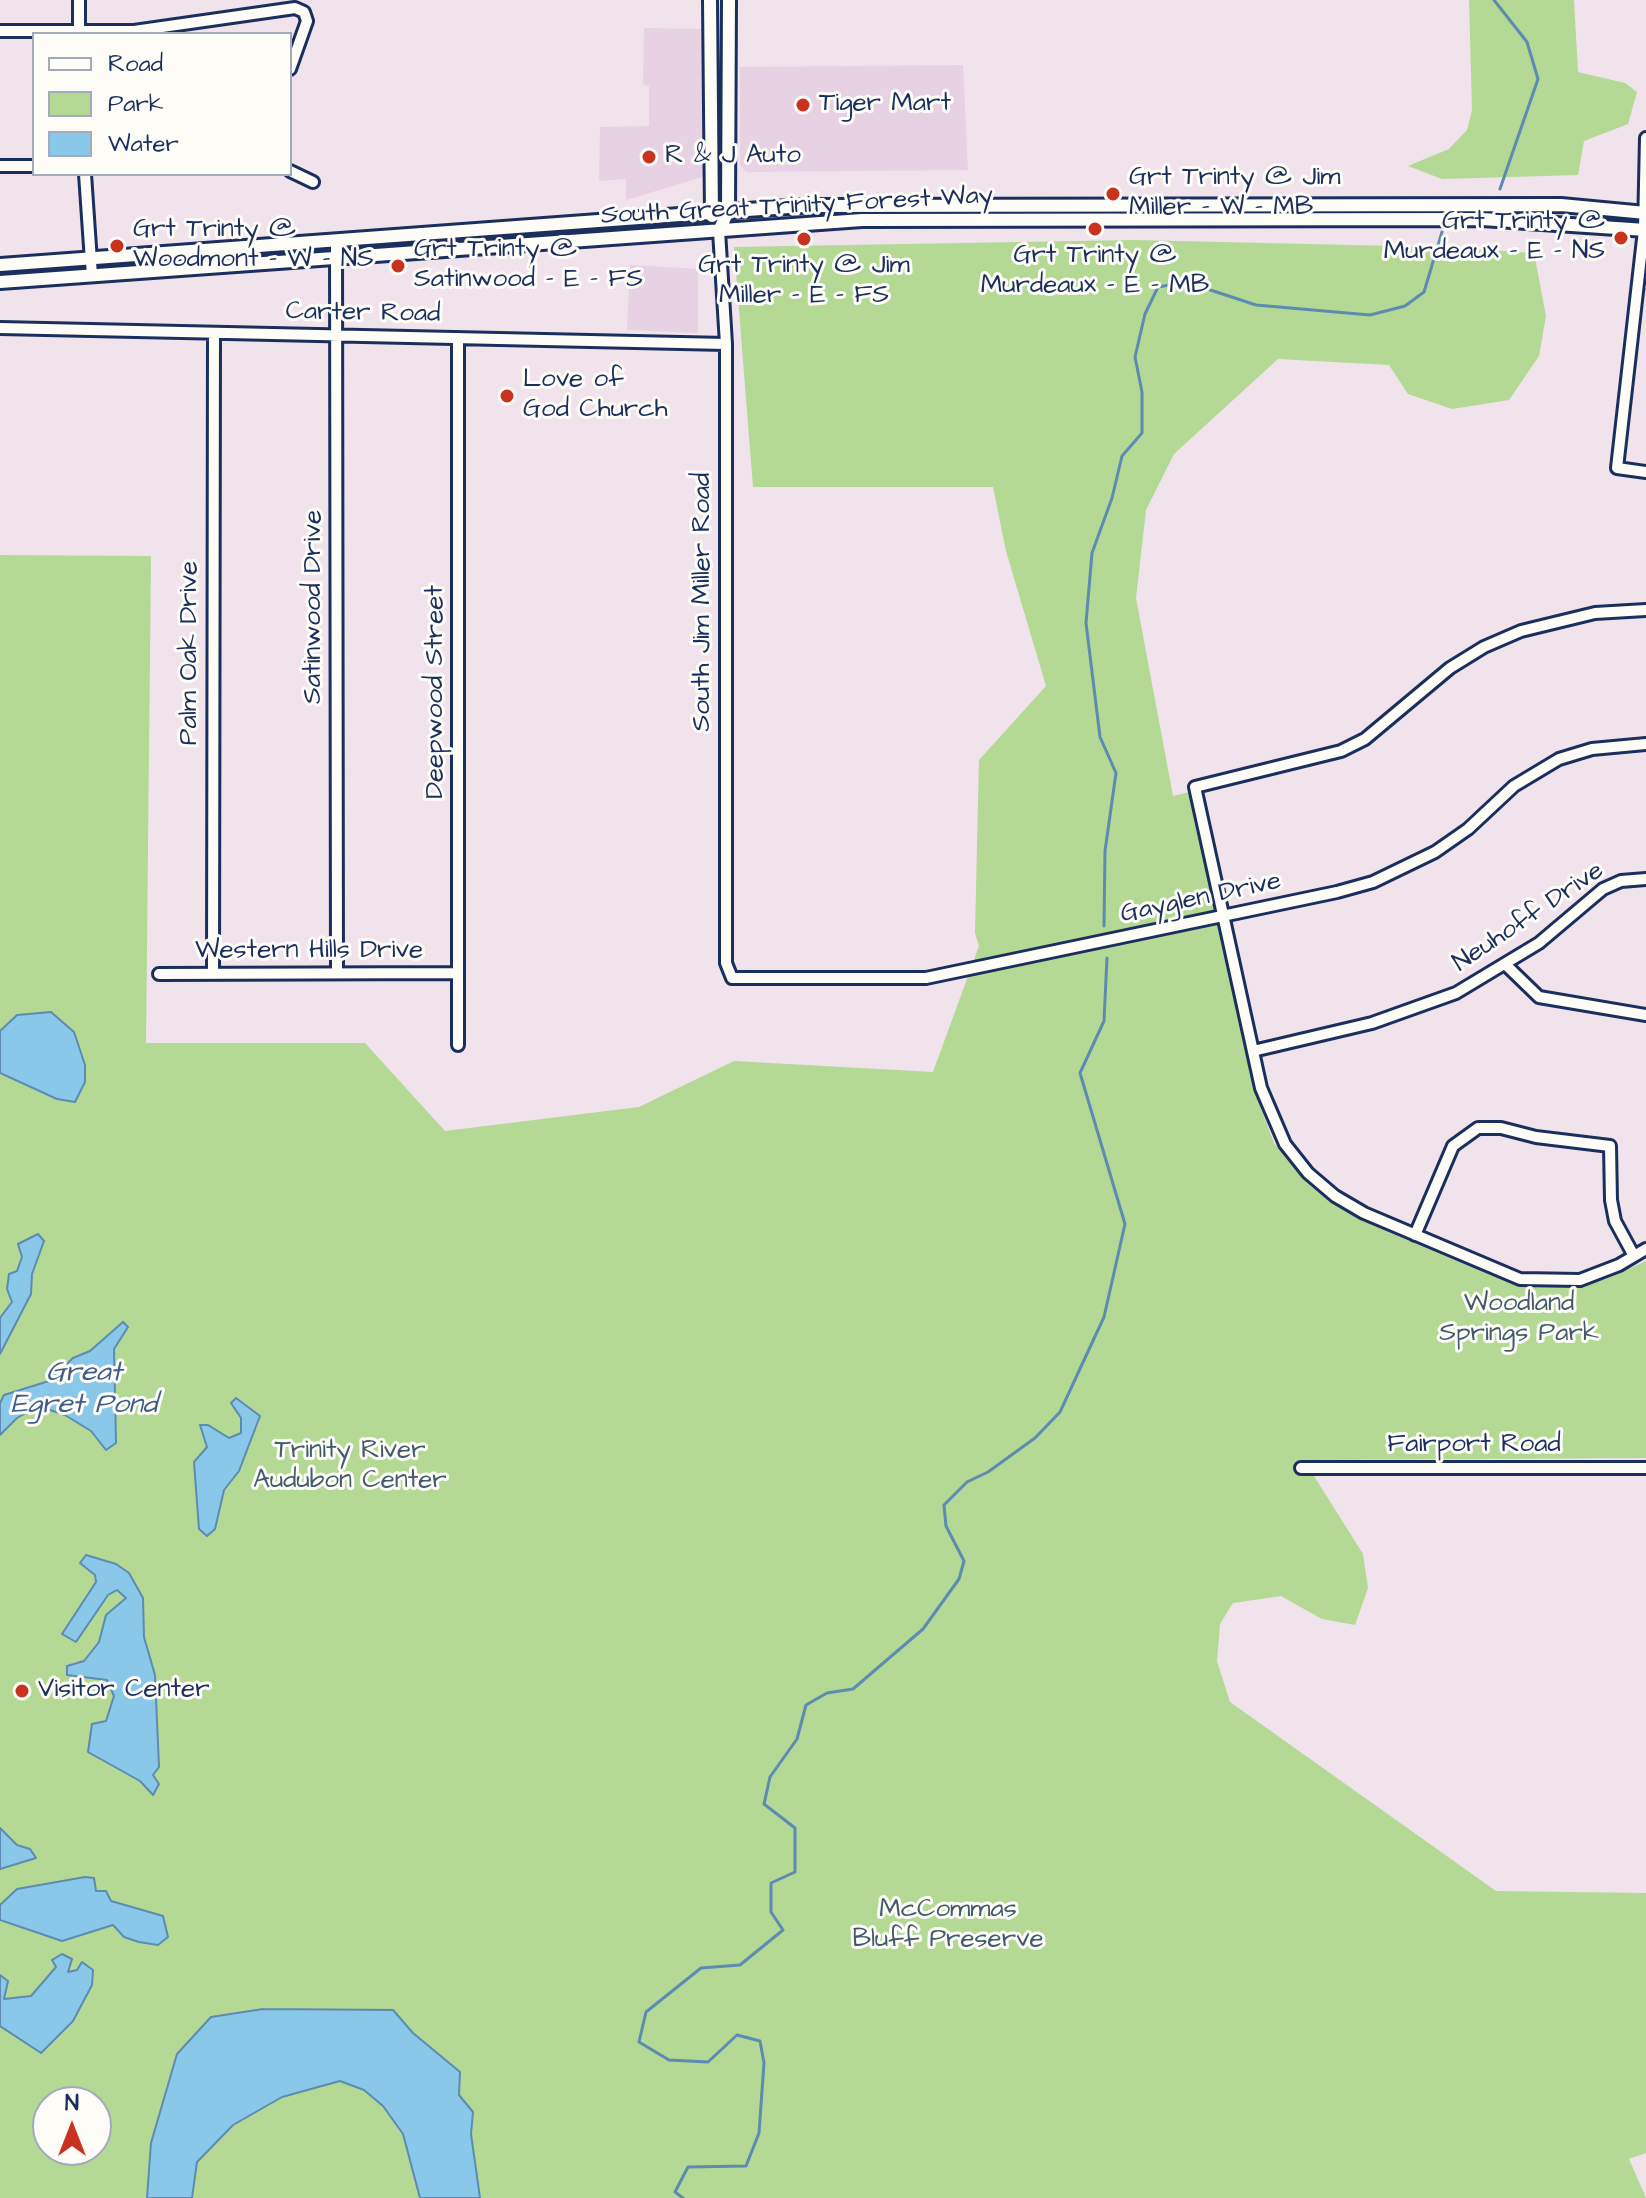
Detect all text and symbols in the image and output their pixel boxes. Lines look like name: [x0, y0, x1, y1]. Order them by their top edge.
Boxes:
legend: [32, 32, 292, 176]
text: Road: [108, 47, 163, 81]
text: Park: [108, 87, 164, 121]
place label: Tiger Mart: [819, 89, 951, 121]
marker: Tiger Mart: [794, 96, 812, 114]
text: Water: [108, 127, 179, 161]
place label: R & J Auto: [665, 141, 801, 173]
marker: R & J Auto: [640, 148, 658, 166]
place label: Grt Trinty @ Jim Miller - W - MB: [1129, 163, 1340, 224]
street label: South Great Trinity Forest Way: [600, 181, 994, 233]
marker: Grt Trinty @ Jim Miller - W - MB: [1104, 185, 1122, 203]
place label: Grt Trinty @ Murdeaux - E - NS: [1384, 207, 1605, 268]
place label: Grt Trinty @ Woodmont - W - NS: [133, 215, 374, 276]
marker: Grt Trinty @ Murdeaux - E - MB: [1086, 220, 1104, 238]
marker: Grt Trinty @ Murdeaux - E - NS: [1612, 229, 1630, 247]
marker: Grt Trinty @ Jim Miller - E - FS: [795, 230, 813, 248]
place label: Grt Trinty @ Satinwood - E - FS: [414, 235, 643, 296]
marker: Grt Trinty @ Woodmont - W - NS: [108, 237, 126, 255]
place label: Grt Trinty @ Murdeaux - E - MB: [981, 241, 1209, 302]
place label: Grt Trinty @ Jim Miller - E - FS: [698, 251, 910, 312]
marker: Grt Trinty @ Satinwood - E - FS: [389, 257, 407, 275]
street label: Carter Road: [285, 297, 441, 331]
place label: Love of God Church: [523, 365, 668, 426]
marker: Love of God Church: [498, 387, 516, 405]
street label: South Jim Miller Road: [688, 473, 720, 731]
street label: Satinwood Drive: [299, 510, 331, 704]
street label: Palm Oak Drive: [175, 561, 207, 745]
street label: Deepwood Street: [421, 585, 453, 799]
street label: Neuhoff Drive: [1448, 856, 1610, 980]
street label: Gayglen Drive: [1118, 867, 1284, 931]
street label: Western Hills Drive: [195, 936, 423, 968]
park label: Woodland Springs Park: [1439, 1289, 1599, 1350]
water label: Great Egret Pond: [11, 1357, 157, 1423]
street label: Fairport Road: [1387, 1430, 1561, 1462]
park label: Trinity River Audubon Center: [253, 1436, 447, 1498]
place label: Visitor Center: [38, 1675, 210, 1707]
marker: Visitor Center: [13, 1682, 31, 1700]
park label: McCommas Bluff Preserve: [852, 1895, 1044, 1956]
north arrow: [32, 2086, 112, 2166]
text: N: [65, 2088, 79, 2119]

